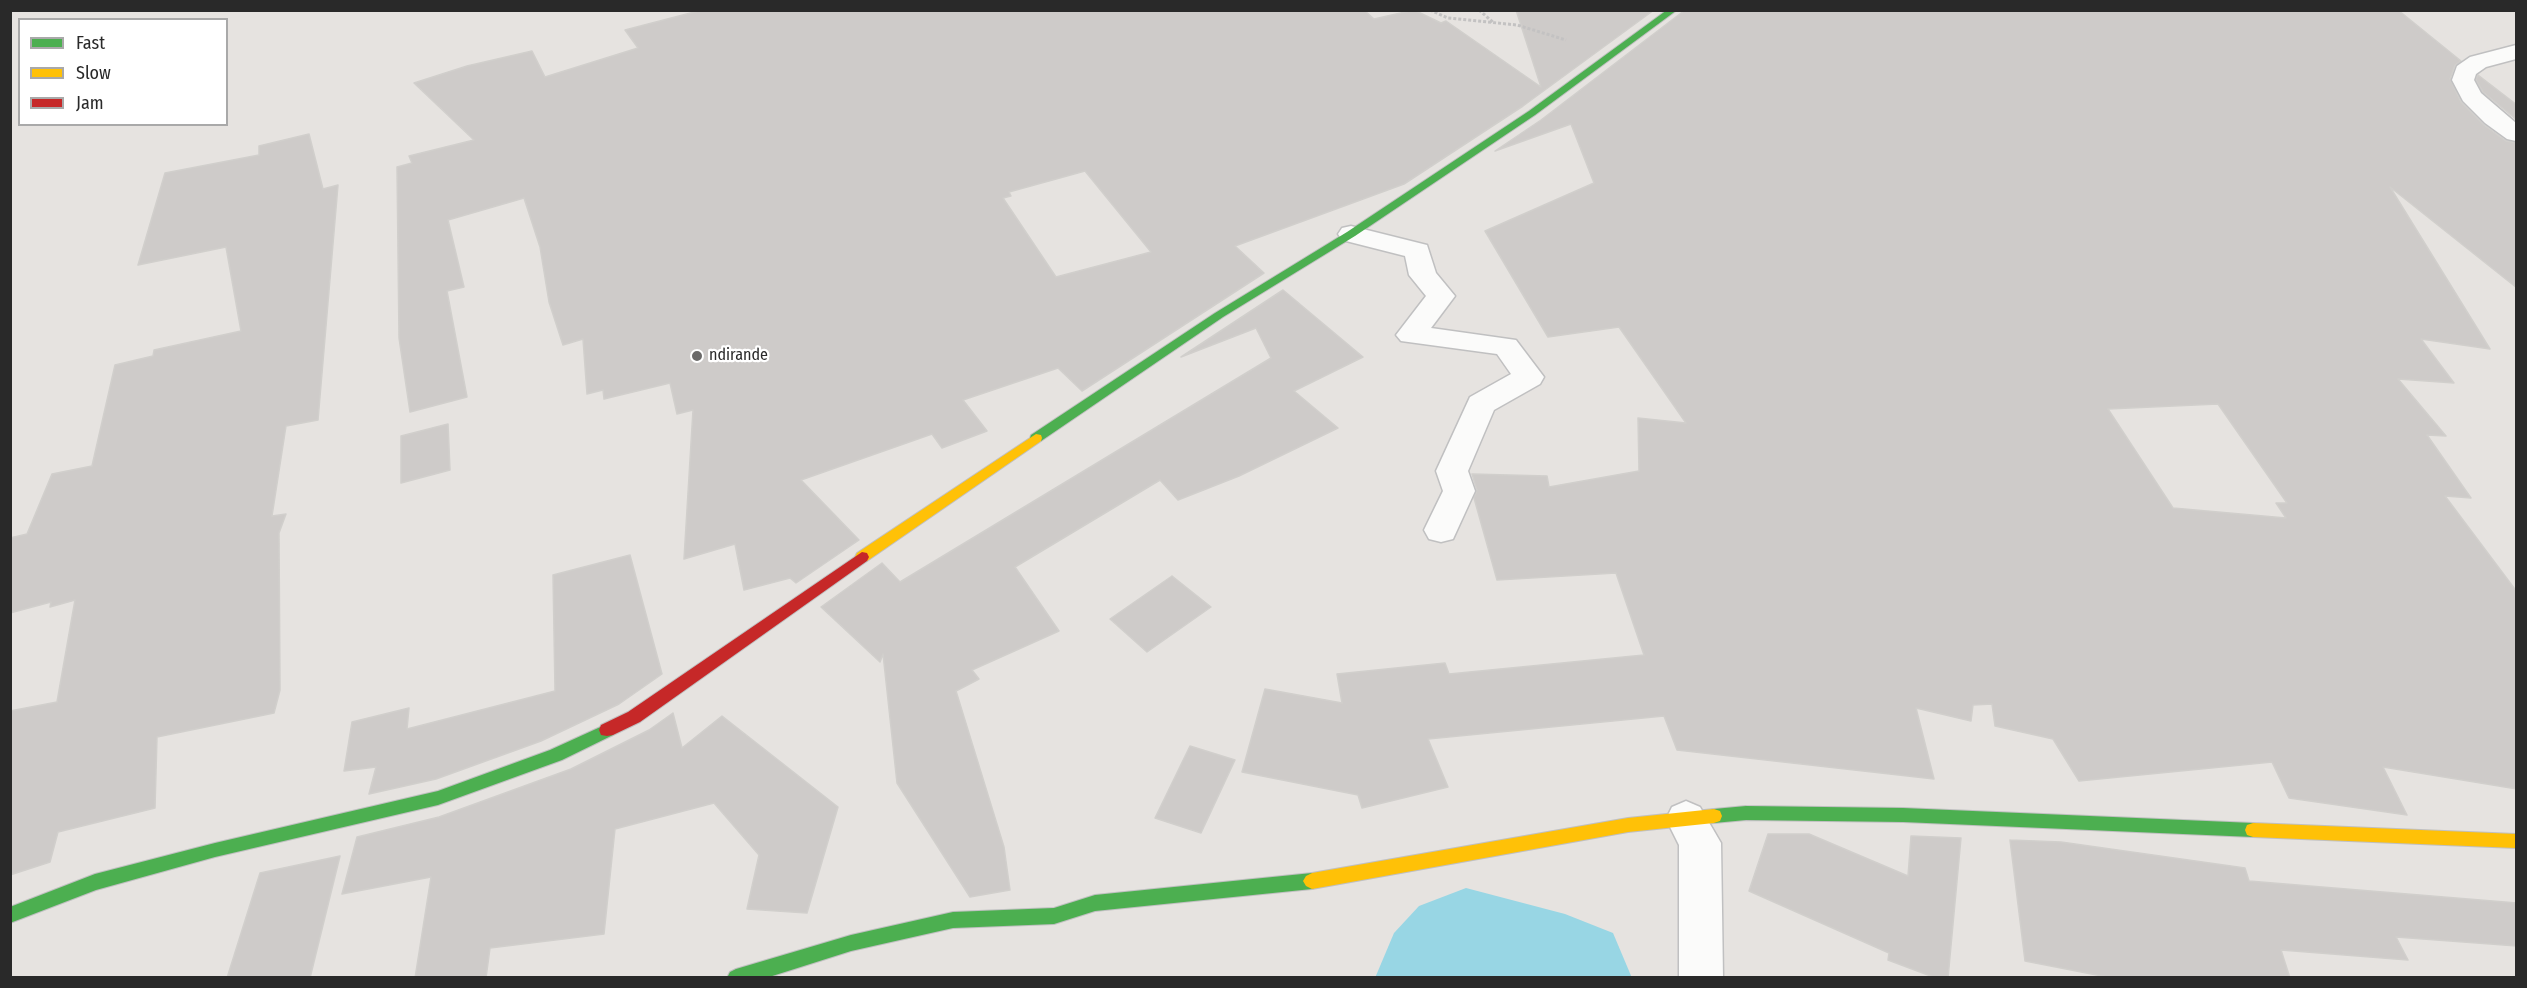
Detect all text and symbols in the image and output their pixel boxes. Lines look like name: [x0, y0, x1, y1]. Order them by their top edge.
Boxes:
legend: [18, 18, 228, 126]
text: Fast: [76, 32, 105, 54]
text: Slow: [76, 62, 111, 84]
text: Jam: [76, 92, 104, 114]
place label: ndirande: [709, 346, 768, 366]
marker: ndirande: [690, 349, 704, 363]

